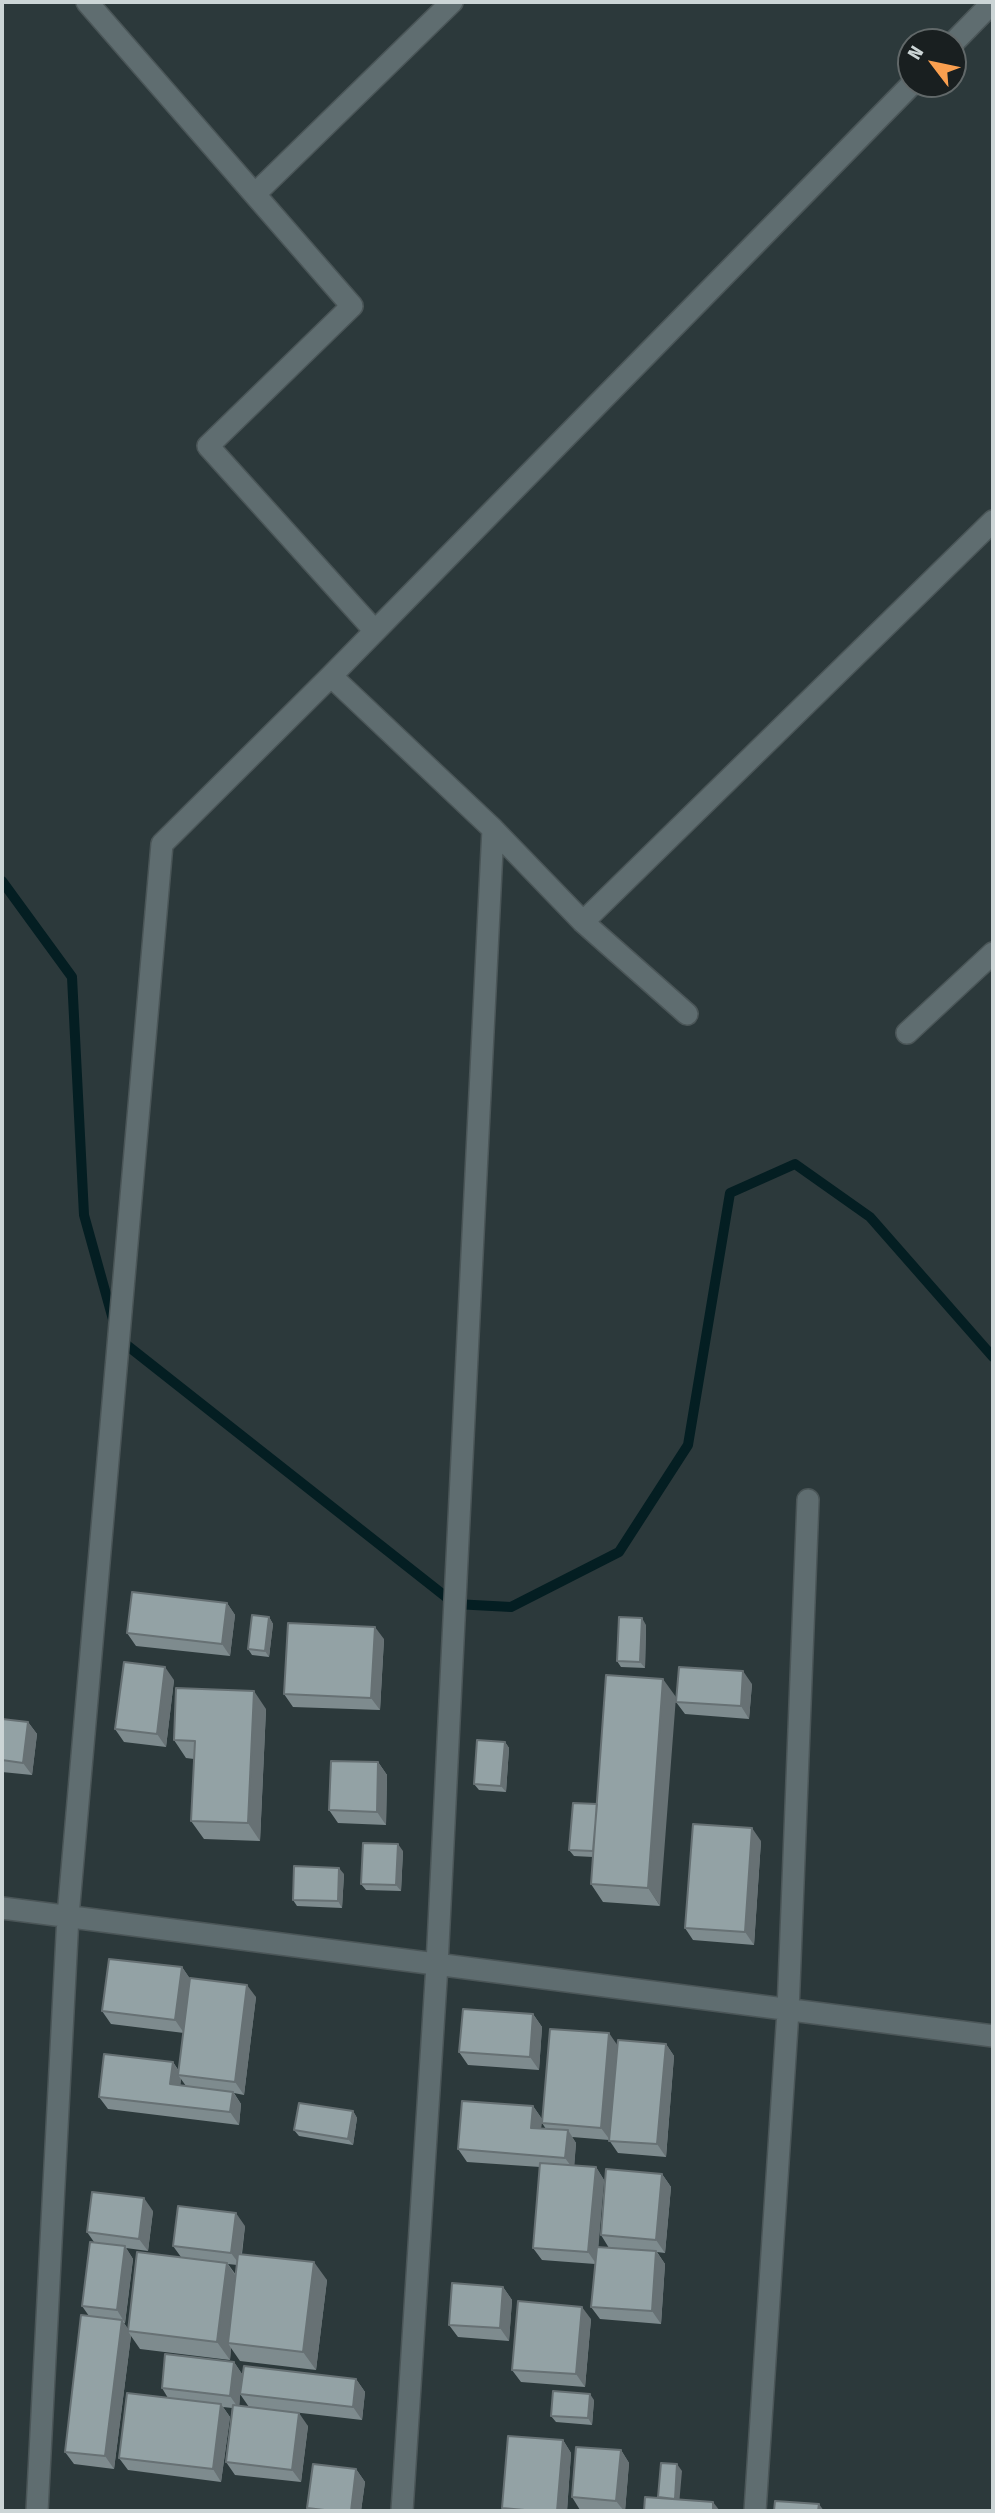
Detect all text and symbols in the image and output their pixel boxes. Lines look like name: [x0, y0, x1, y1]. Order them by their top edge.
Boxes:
north arrow: [897, 28, 967, 98]
text: N: [903, 42, 928, 64]

